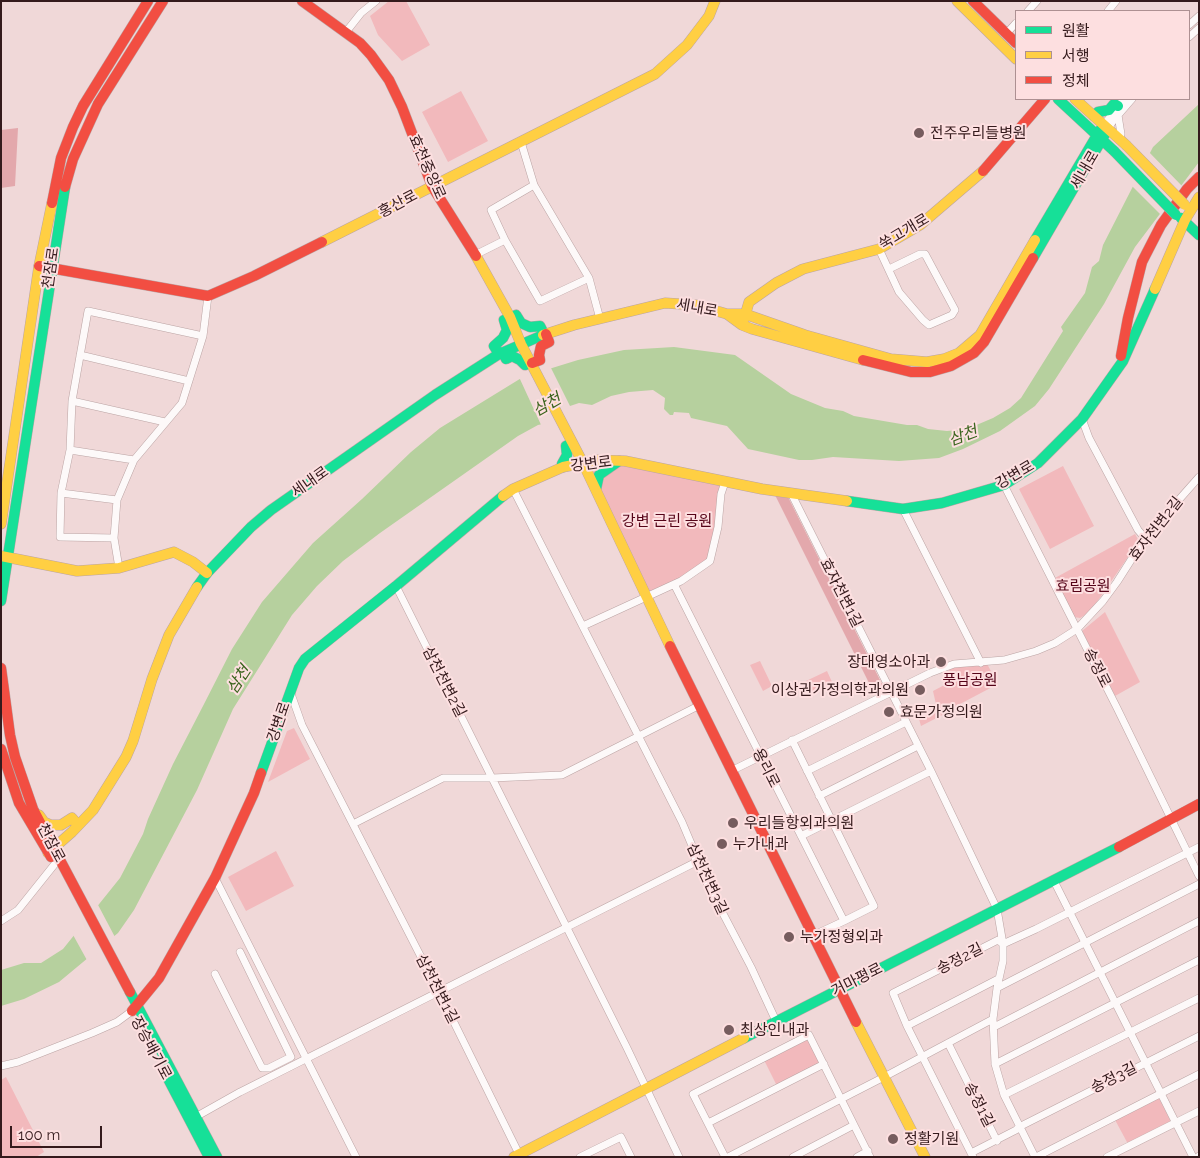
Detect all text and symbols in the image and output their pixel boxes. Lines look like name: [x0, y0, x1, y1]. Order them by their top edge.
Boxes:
legend: [1015, 10, 1190, 100]
text: 원활: [1062, 22, 1090, 40]
text: 서행: [1062, 47, 1090, 65]
text: 정체: [1062, 72, 1090, 90]
place label: 전주우리들병원: [930, 124, 1027, 142]
marker: 전주우리들병원: [912, 126, 926, 140]
street label: 효천중앙로: [405, 132, 449, 202]
street label: 세내로: [1067, 148, 1103, 192]
street label: 홍산로: [375, 186, 421, 222]
street label: 쑥고개로: [876, 210, 932, 254]
street label: 천잠로: [39, 246, 63, 290]
street label: 세내로: [675, 296, 719, 320]
water label: 삼천: [529, 389, 565, 421]
water label: 삼천: [946, 422, 980, 450]
street label: 강변로: [569, 453, 613, 475]
street label: 강변로: [993, 457, 1037, 493]
street label: 세내로: [288, 463, 332, 501]
street label: 효자천변2길: [1125, 493, 1187, 565]
park label: 강변 근린 공원: [622, 512, 712, 530]
street label: 효자천변1길: [816, 555, 866, 631]
park label: 효림공원: [1055, 577, 1111, 595]
street label: 삼천천변2길: [419, 644, 469, 720]
street label: 송정로: [1080, 645, 1114, 691]
place label: 장대영소아과: [847, 653, 930, 671]
marker: 장대영소아과: [934, 655, 948, 669]
water label: 삼천: [223, 662, 255, 698]
park label: 풍남공원: [942, 671, 998, 689]
place label: 이상권가정의학과의원: [771, 681, 909, 699]
marker: 이상권가정의학과의원: [913, 683, 927, 697]
street label: 강변로: [264, 699, 294, 745]
place label: 효문가정의원: [900, 703, 983, 721]
marker: 효문가정의원: [882, 705, 896, 719]
street label: 용리로: [749, 745, 783, 791]
place label: 우리들항외과의원: [744, 814, 854, 832]
marker: 우리들항외과의원: [726, 816, 740, 830]
street label: 천잠로: [33, 820, 69, 866]
place label: 누가내과: [733, 835, 788, 853]
marker: 누가내과: [715, 837, 729, 851]
street label: 삼천천변3길: [683, 840, 731, 918]
place label: 누가정형외과: [800, 928, 883, 946]
marker: 누가정형외과: [782, 930, 796, 944]
street label: 송정2길: [934, 940, 986, 978]
street label: 삼천천변1길: [412, 951, 462, 1027]
street label: 거마평로: [828, 959, 886, 1001]
street label: 장승배기로: [127, 1013, 175, 1083]
place label: 최상인내과: [740, 1021, 809, 1039]
marker: 최상인내과: [722, 1023, 736, 1037]
street label: 송정3길: [1088, 1059, 1140, 1097]
street label: 송정1길: [960, 1080, 998, 1130]
scale bar: [12, 1116, 105, 1148]
text: 100 m: [18, 1126, 60, 1144]
place label: 정활기원: [904, 1130, 959, 1148]
marker: 정활기원: [886, 1132, 900, 1146]

